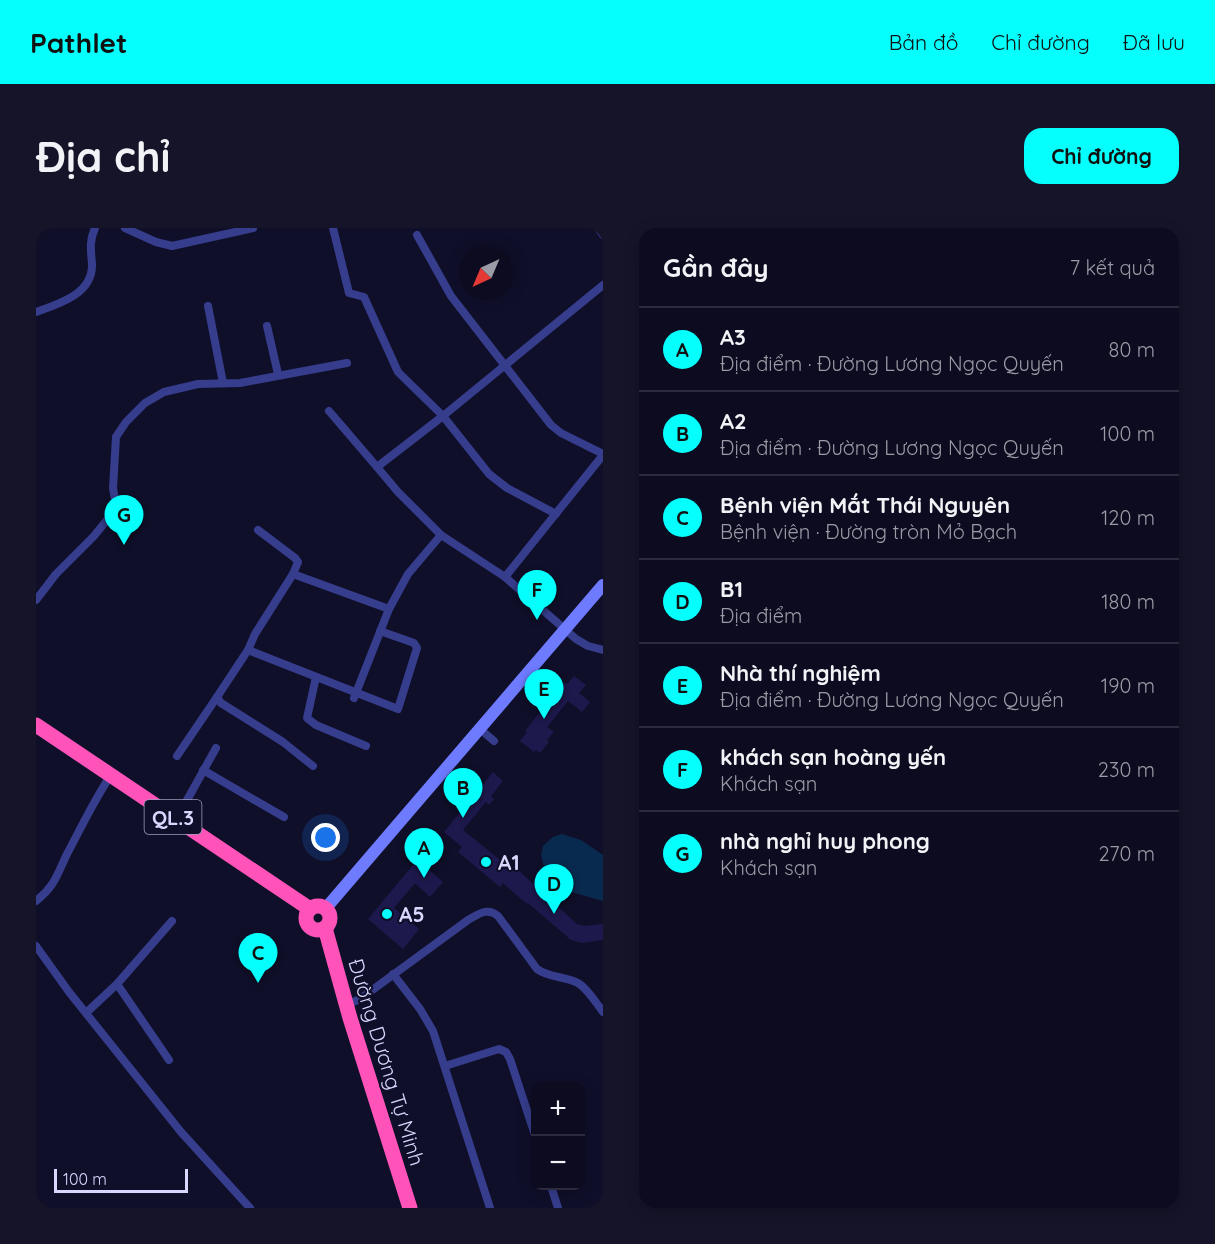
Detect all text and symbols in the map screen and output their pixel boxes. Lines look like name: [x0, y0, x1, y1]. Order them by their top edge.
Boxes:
text: Pathlet: [30, 25, 127, 60]
text: Bản đồ: [889, 29, 958, 55]
text: Chỉ đường: [991, 29, 1090, 55]
text: Đã lưu: [1123, 29, 1185, 55]
button: Chỉ đường: [1024, 128, 1179, 184]
text: Địa chỉ: [36, 130, 170, 183]
north arrow: [459, 246, 513, 300]
text: Gần đây: [663, 251, 768, 284]
text: 7 kết quả: [1070, 255, 1155, 280]
text: A3: [720, 323, 746, 351]
text: A: [676, 337, 689, 362]
text: 80 m: [1109, 337, 1155, 362]
text: Địa điểm · Đường Lương Ngọc Quyến: [720, 351, 1064, 376]
text: A2: [720, 407, 747, 435]
text: B: [676, 421, 689, 446]
text: 100 m: [1100, 421, 1155, 446]
text: Địa điểm · Đường Lương Ngọc Quyến: [720, 435, 1064, 460]
text: Bệnh viện Mắt Thái Nguyên: [720, 491, 1010, 519]
pin: G: [104, 496, 143, 545]
text: C: [676, 505, 689, 530]
text: 120 m: [1101, 505, 1155, 530]
text: Bệnh viện · Đường tròn Mỏ Bạch: [720, 519, 1017, 544]
pin: F: [518, 570, 556, 620]
text: B1: [720, 575, 743, 603]
text: D: [675, 589, 690, 614]
text: 180 m: [1101, 589, 1155, 614]
text: Địa điểm: [720, 603, 802, 628]
text: Nhà thí nghiệm: [720, 659, 881, 687]
pin: E: [524, 670, 564, 719]
text: E: [677, 673, 688, 698]
text: 190 m: [1101, 673, 1155, 698]
text: Địa điểm · Đường Lương Ngọc Quyến: [720, 687, 1064, 712]
text: khách sạn hoàng yến: [720, 743, 946, 771]
text: F: [677, 757, 688, 782]
text: 230 m: [1098, 757, 1155, 782]
pin: B: [444, 768, 482, 818]
text: Khách sạn: [720, 771, 817, 796]
road number: QL.3: [144, 800, 202, 834]
your location: [311, 823, 340, 852]
text: nhà nghỉ huy phong: [720, 827, 930, 855]
pin: A: [404, 828, 444, 878]
text: G: [676, 841, 689, 866]
text: 270 m: [1098, 841, 1155, 866]
place label: A1: [498, 849, 520, 875]
marker: A1: [479, 855, 493, 869]
text: Khách sạn: [720, 855, 817, 880]
pin: D: [534, 864, 574, 914]
place label: A5: [399, 901, 425, 927]
marker: A5: [380, 907, 394, 921]
pin: C: [238, 934, 278, 983]
street label: Đường Dương Tự Minh: [343, 955, 431, 1169]
map controls: [531, 1082, 585, 1190]
button: +: [531, 1082, 585, 1136]
button: −: [531, 1136, 585, 1190]
scale bar: [54, 1166, 188, 1194]
text: 100 m: [63, 1169, 107, 1189]

